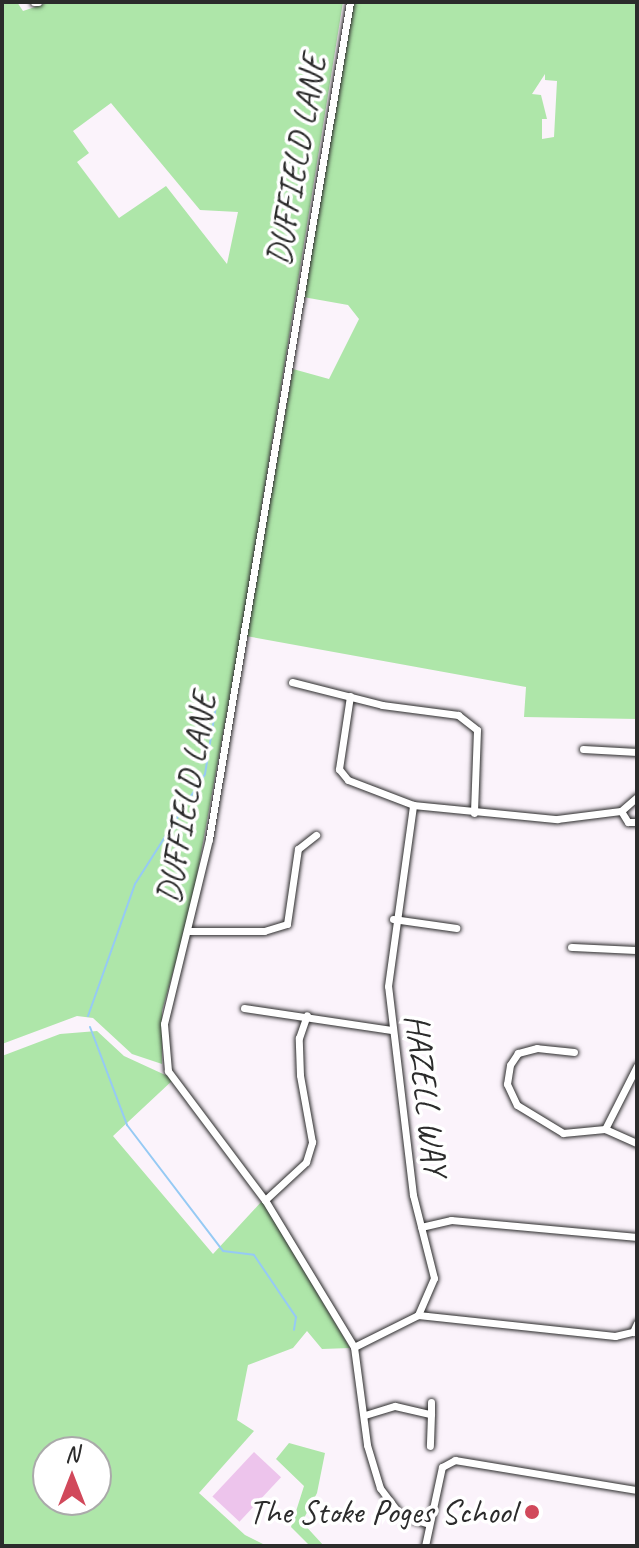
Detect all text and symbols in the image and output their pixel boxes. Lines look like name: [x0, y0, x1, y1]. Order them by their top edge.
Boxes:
street label: DUFFIELD LANE: [258, 53, 334, 267]
street label: DUFFIELD LANE: [148, 691, 224, 905]
street label: HAZELL WAY: [397, 1011, 457, 1179]
north arrow: [32, 1436, 112, 1516]
text: N: [65, 1440, 79, 1468]
place label: The Stoke Poges School: [250, 1492, 516, 1532]
marker: The Stoke Poges School: [523, 1503, 541, 1521]

